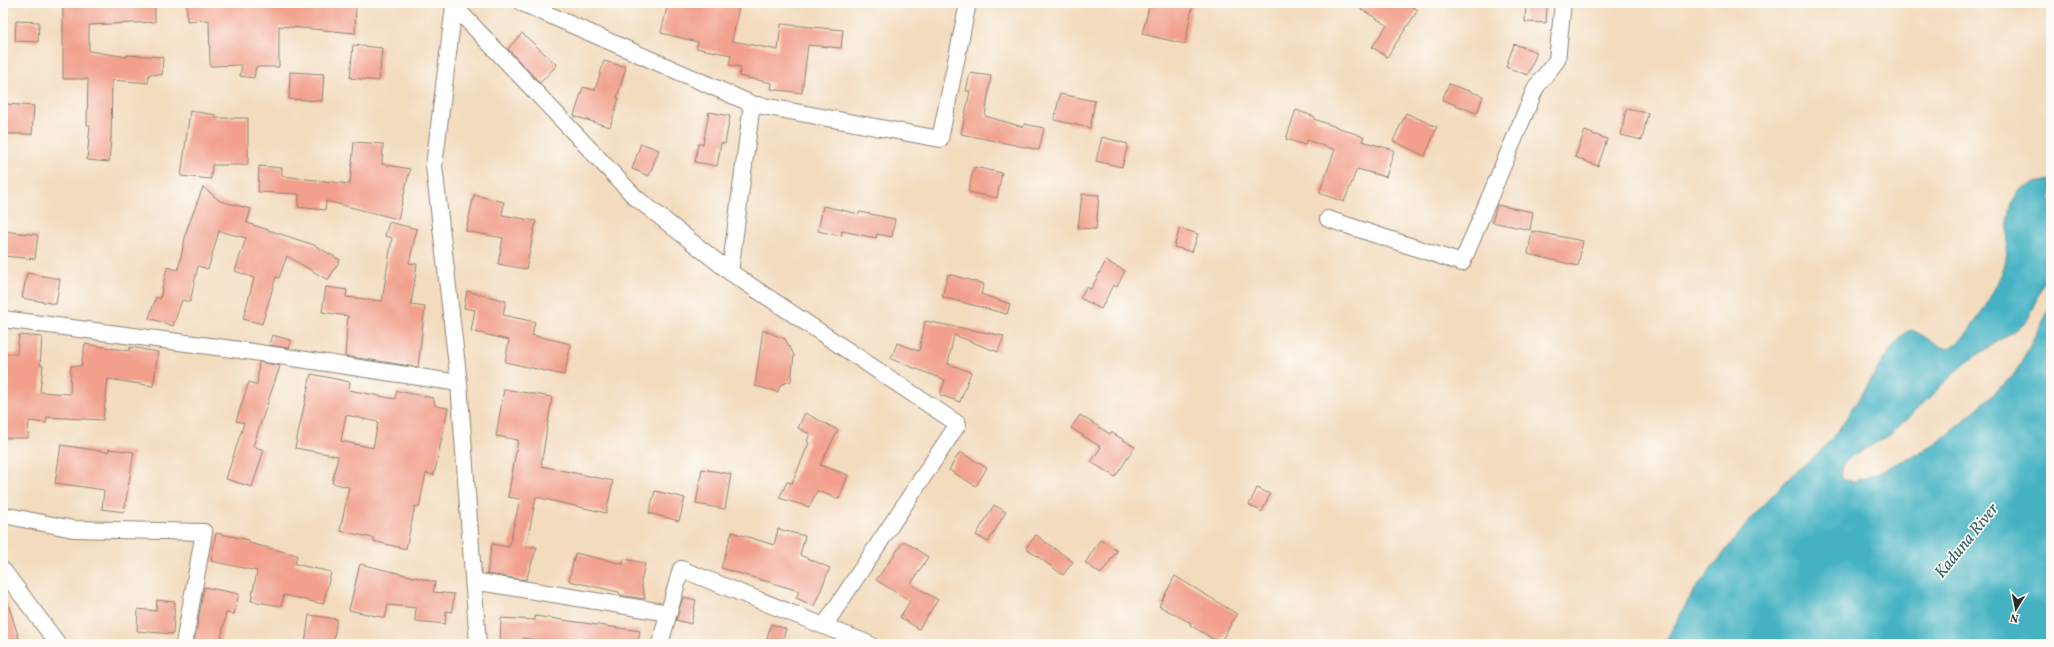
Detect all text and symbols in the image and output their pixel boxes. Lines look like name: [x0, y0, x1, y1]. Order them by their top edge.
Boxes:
water label: Kaduna River: [1930, 498, 2005, 583]
north arrow: [1996, 589, 2036, 629]
text: N: [2009, 609, 2020, 625]

